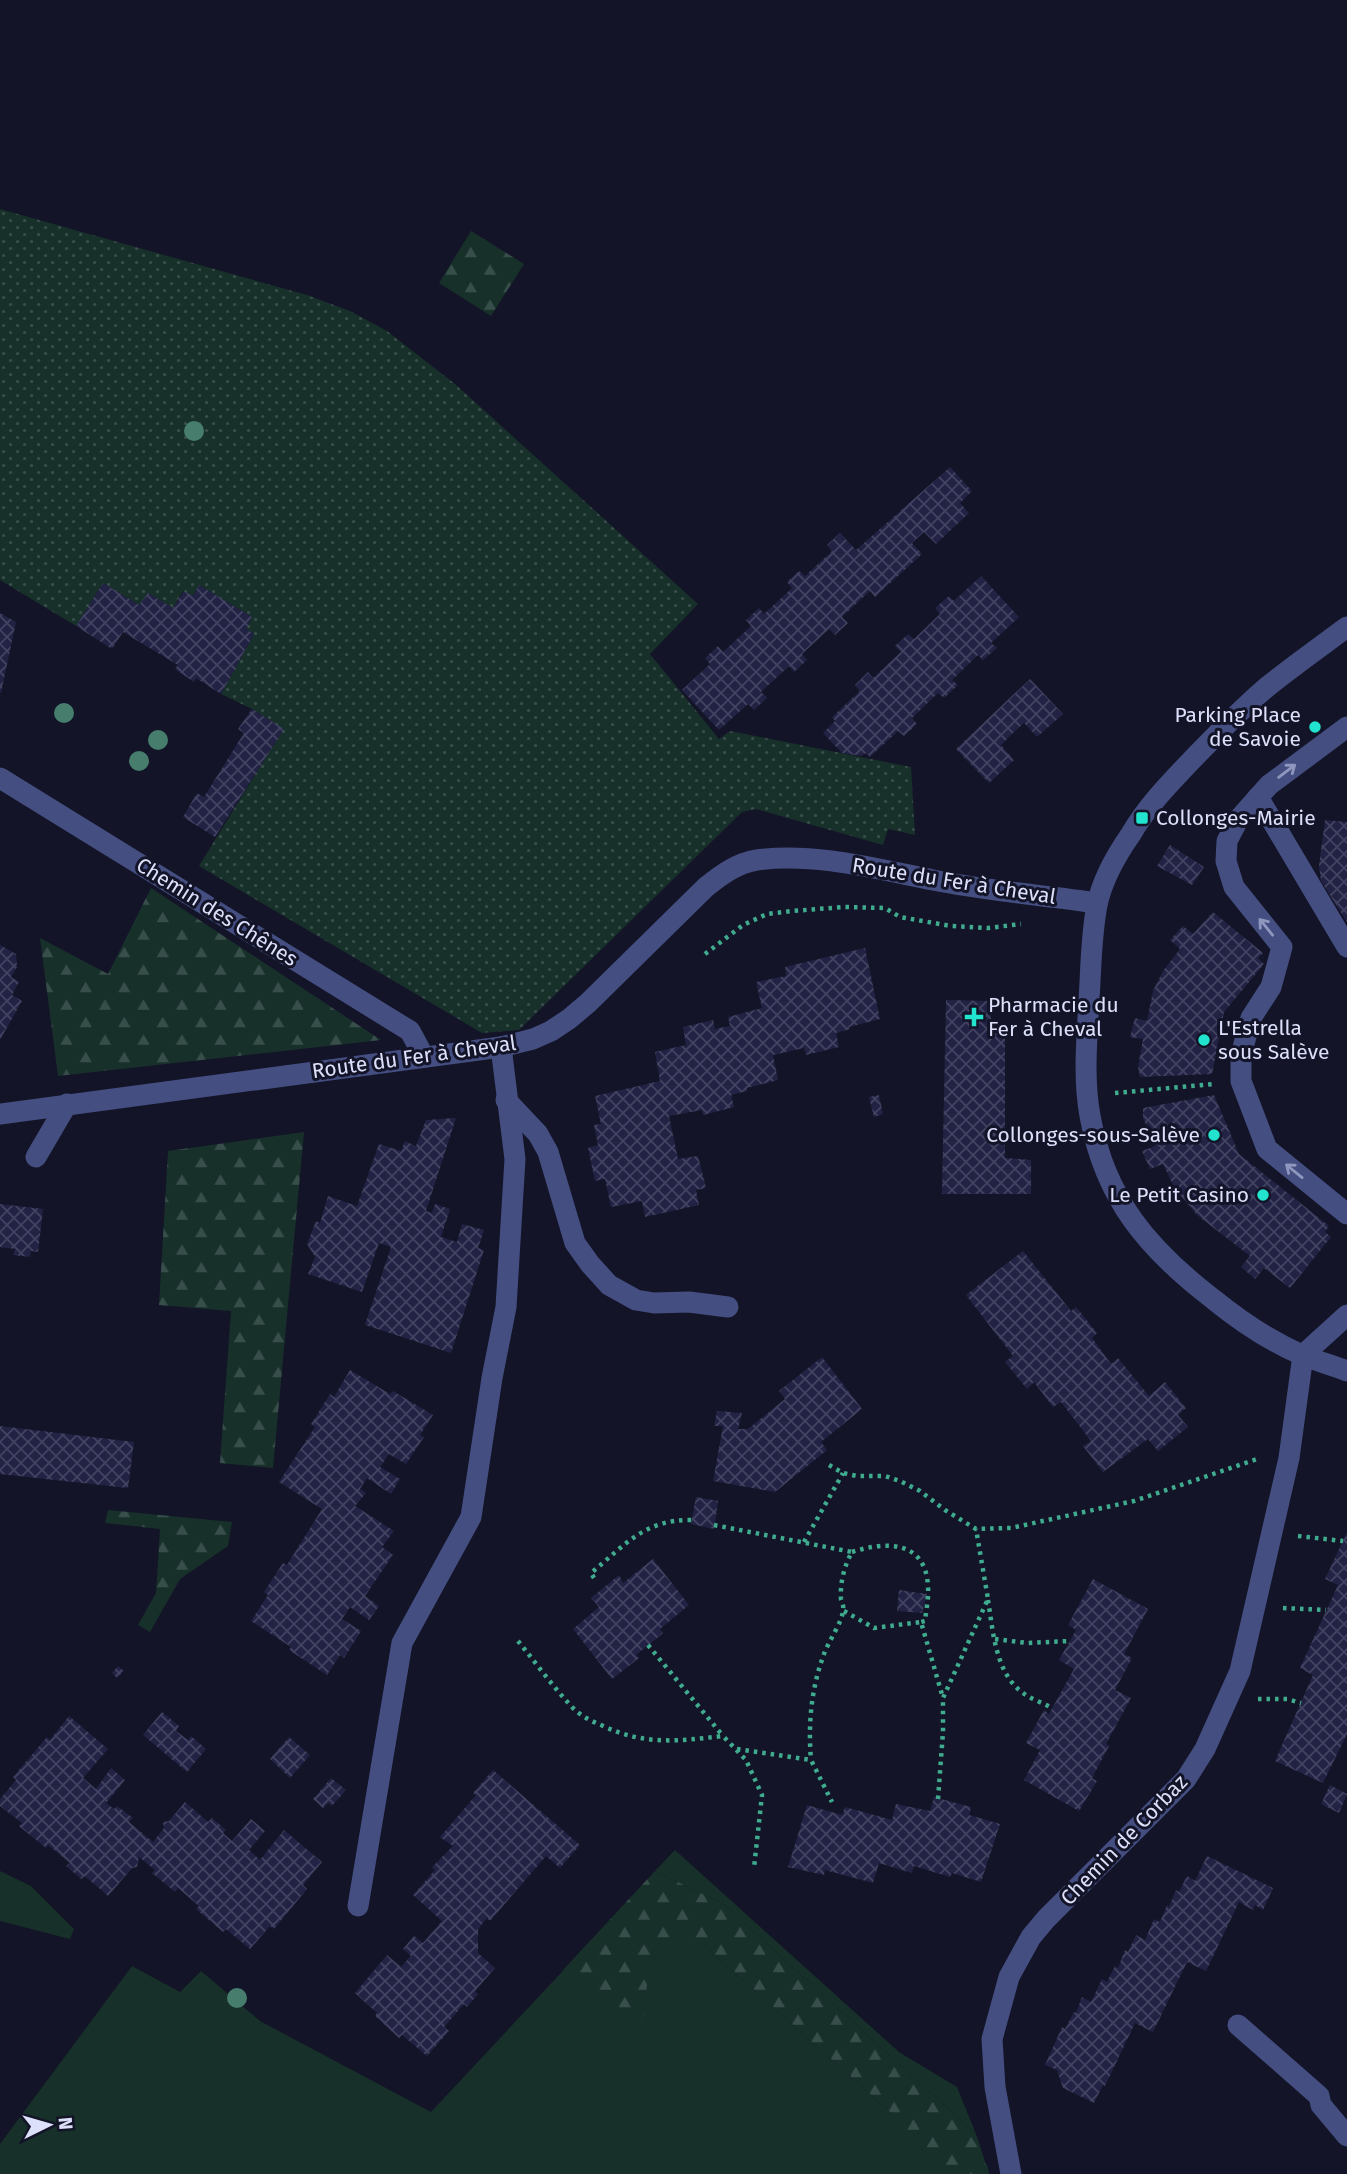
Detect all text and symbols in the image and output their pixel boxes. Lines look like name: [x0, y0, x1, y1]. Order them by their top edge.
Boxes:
place label: Parking Place de Savoie: [1174, 702, 1301, 752]
marker: Parking Place de Savoie: [1307, 719, 1323, 735]
one-way arrow: [1277, 764, 1296, 779]
place label: Collonges-Mairie: [1156, 805, 1316, 831]
marker: Collonges-Mairie: [1134, 810, 1150, 826]
street label: Chemin des Chênes: [132, 852, 303, 972]
street label: Route du Fer à Cheval: [850, 852, 1058, 910]
one-way arrow: [1258, 918, 1274, 936]
place label: Pharmacie du Fer à Cheval: [988, 992, 1119, 1042]
marker: Pharmacie du Fer à Cheval: [966, 1009, 982, 1025]
place label: L'Estrella sous Salève: [1218, 1015, 1329, 1065]
street label: Route du Fer à Cheval: [310, 1030, 518, 1084]
marker: L'Estrella sous Salève: [1196, 1032, 1212, 1048]
place label: Collonges-sous-Salève: [986, 1122, 1200, 1148]
marker: Collonges-sous-Salève: [1206, 1127, 1222, 1143]
one-way arrow: [1285, 1163, 1303, 1179]
place label: Le Petit Casino: [1109, 1182, 1249, 1208]
marker: Le Petit Casino: [1255, 1187, 1271, 1203]
street label: Chemin de Corbaz: [1055, 1769, 1193, 1911]
north arrow: [14, 2090, 84, 2160]
text: N: [53, 2116, 77, 2131]

